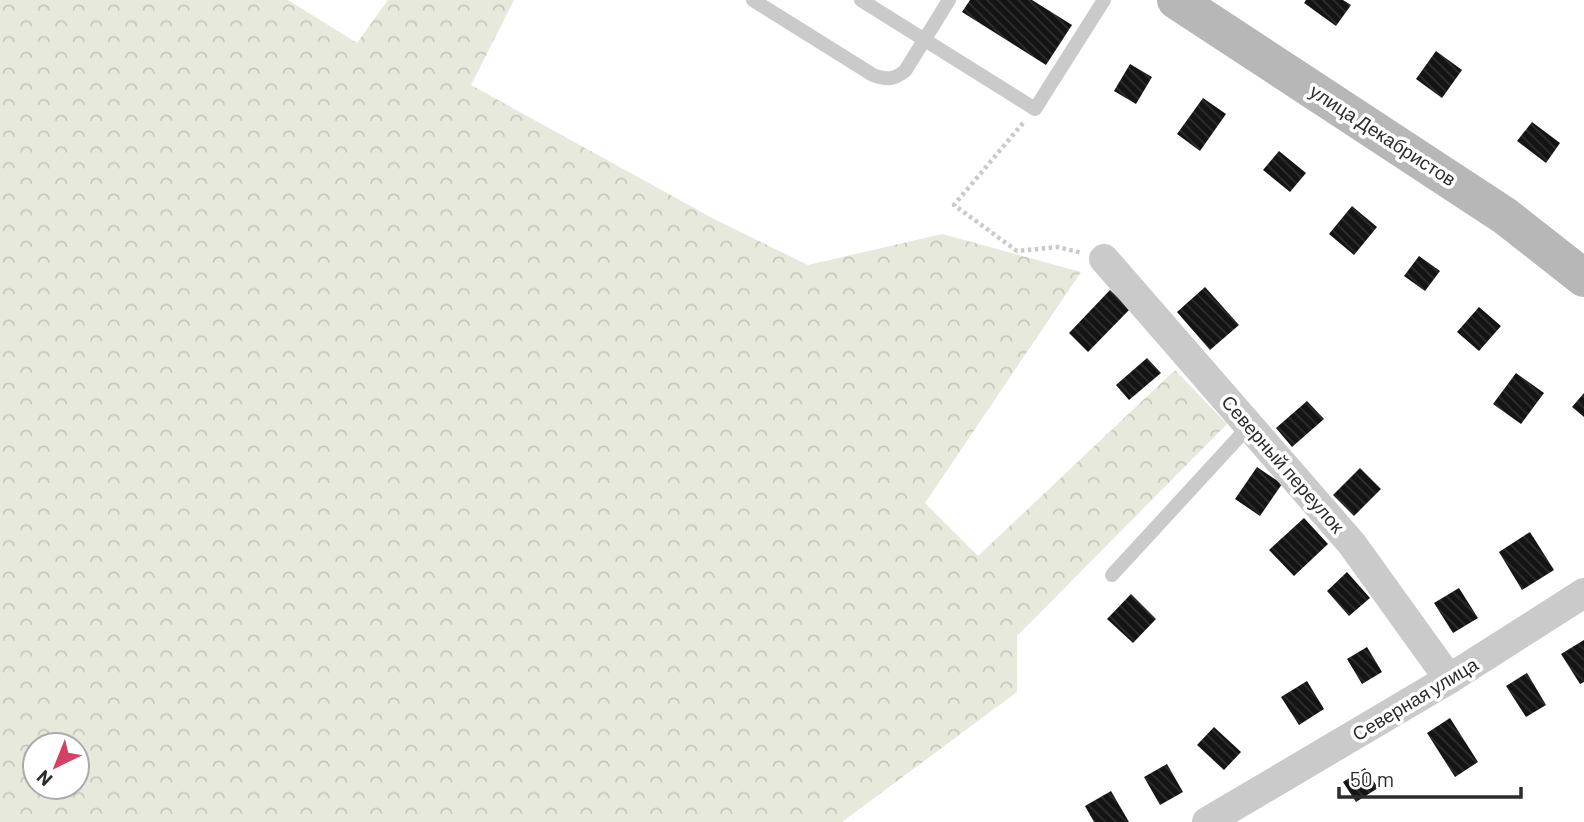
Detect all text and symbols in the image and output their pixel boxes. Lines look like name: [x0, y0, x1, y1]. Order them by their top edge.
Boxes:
street label: улица Декабристов: [1306, 79, 1461, 190]
street label: Северный переулок: [1217, 390, 1350, 538]
street label: Северная улица: [1348, 652, 1482, 745]
north arrow: [21, 731, 91, 801]
scale bar: [1339, 756, 1521, 800]
text: N: [32, 766, 57, 792]
text: 50 m: [1350, 766, 1394, 791]

